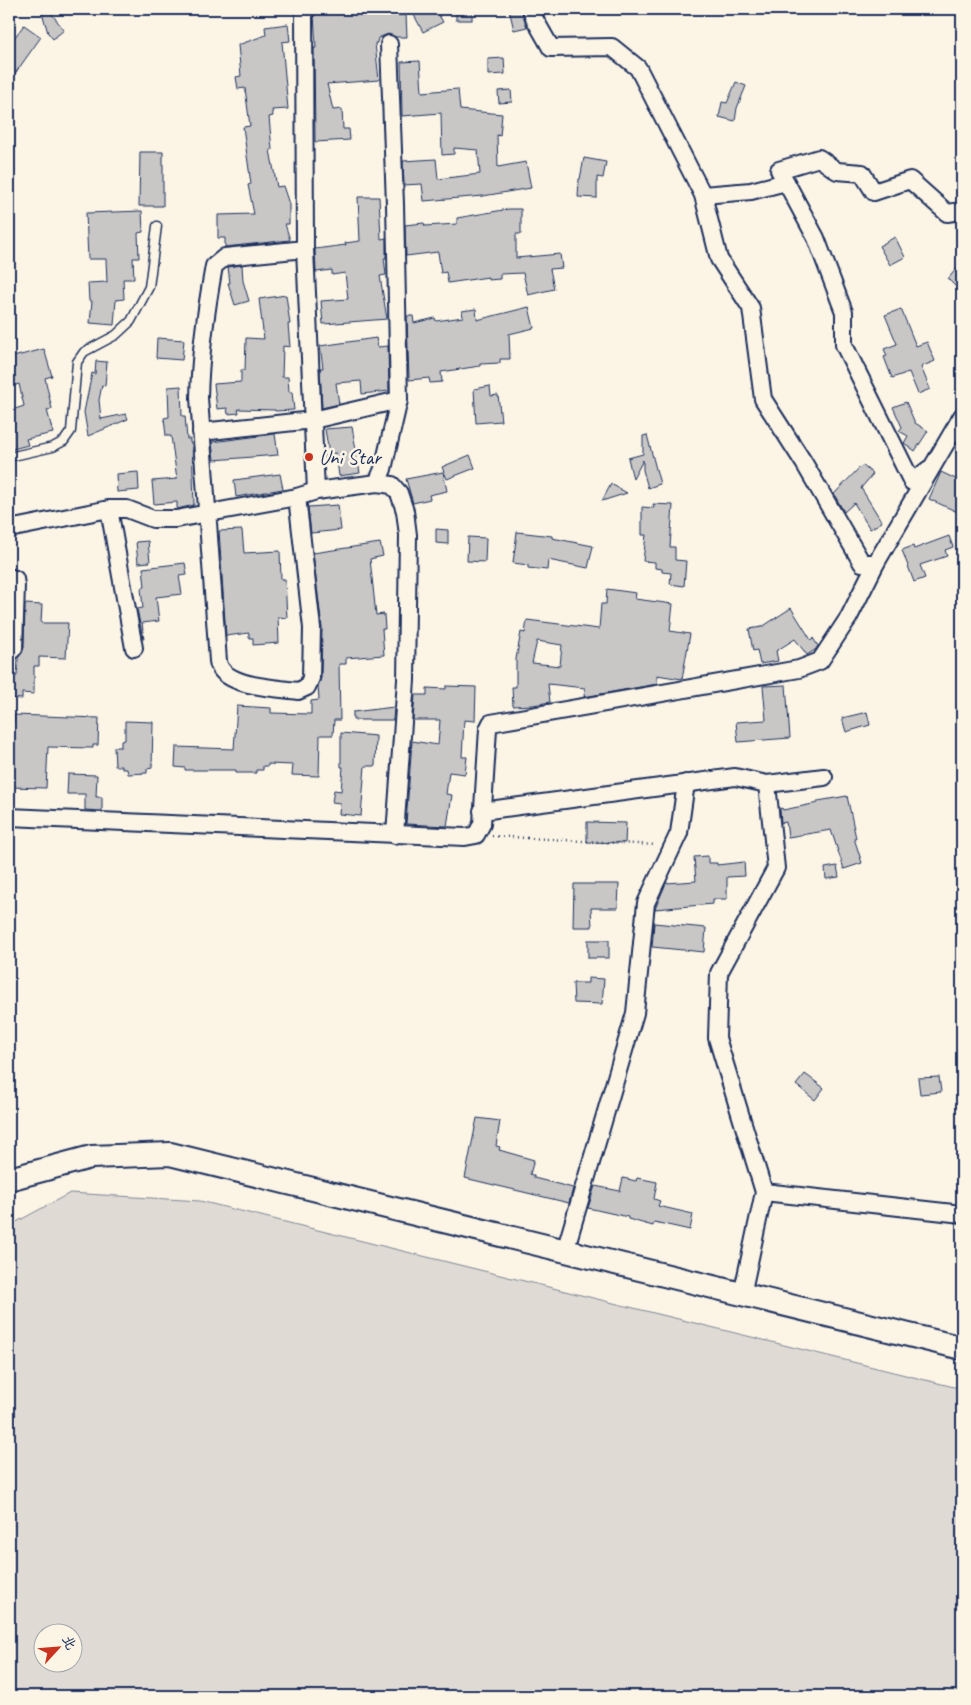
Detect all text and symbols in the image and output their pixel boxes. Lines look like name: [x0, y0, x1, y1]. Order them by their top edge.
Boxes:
place label: Uni Star: [319, 444, 382, 470]
marker: Uni Star: [303, 451, 315, 463]
north arrow: [32, 1622, 82, 1672]
text: 北: [59, 1633, 80, 1653]

